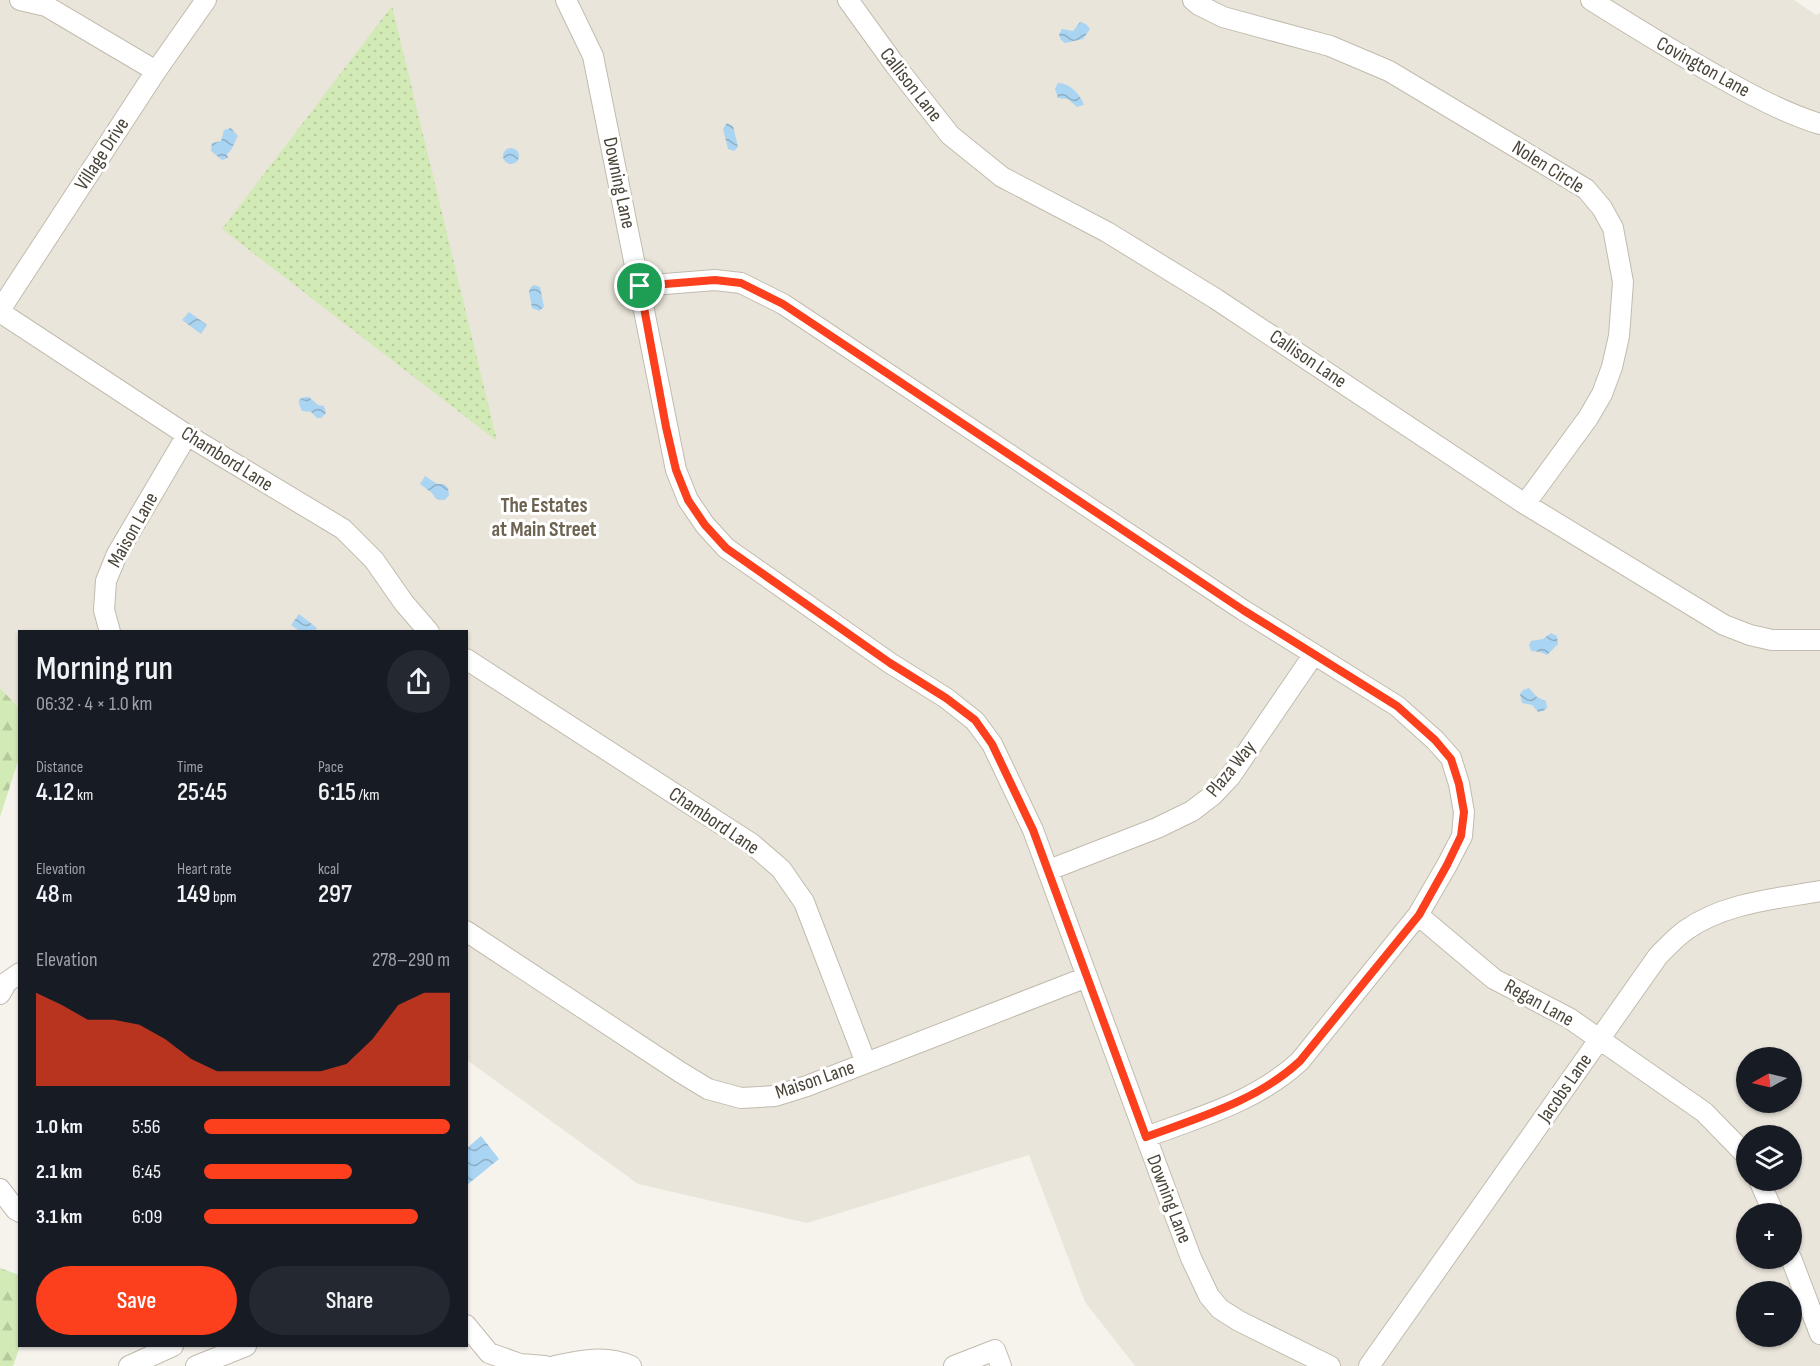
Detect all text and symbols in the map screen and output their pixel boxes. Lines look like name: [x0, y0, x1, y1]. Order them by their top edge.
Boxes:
street label: Covington Lane: [1652, 31, 1754, 103]
street label: Callison Lane: [875, 43, 947, 127]
street label: Village Drive: [70, 113, 134, 195]
street label: Downing Lane: [598, 135, 640, 231]
street label: Nolen Circle: [1507, 135, 1589, 199]
pin: [614, 260, 665, 311]
icon: arrive: [623, 269, 656, 302]
street label: Callison Lane: [1265, 325, 1351, 393]
street label: Chambord Lane: [177, 421, 277, 497]
street label: Maison Lane: [103, 488, 163, 572]
district label: The Estates at Main Street: [491, 493, 597, 542]
text: Morning run: [36, 649, 173, 689]
button: share: [387, 650, 450, 713]
text: 06:32 · 4 × 1.0 km: [36, 692, 152, 716]
street label: Plaza Way: [1201, 736, 1261, 802]
text: Distance: [36, 758, 83, 777]
text: Time: [177, 758, 203, 777]
text: Pace: [318, 758, 343, 777]
text: 4.12: [36, 777, 74, 808]
text: 25:45: [177, 777, 227, 808]
text: 6:15: [318, 777, 356, 808]
street label: Chambord Lane: [664, 782, 764, 860]
text: km: [74, 786, 93, 805]
text: /km: [356, 786, 379, 805]
text: Elevation: [36, 860, 85, 879]
text: Heart rate: [177, 860, 232, 879]
text: kcal: [318, 860, 339, 879]
text: 48: [36, 879, 60, 910]
text: 149: [177, 879, 210, 910]
text: 297: [318, 879, 352, 910]
text: m: [60, 888, 72, 907]
text: bpm: [210, 888, 237, 907]
text: Elevation: [36, 948, 98, 972]
text: 278–290 m: [372, 948, 450, 972]
street label: Regan Lane: [1500, 974, 1578, 1032]
north arrow: [1736, 1047, 1802, 1113]
map controls: [1736, 1047, 1802, 1347]
street label: Jacobs Lane: [1532, 1049, 1597, 1128]
street label: Maison Lane: [772, 1055, 858, 1105]
text: 1.0 km: [36, 1115, 83, 1139]
text: 5:56: [132, 1115, 161, 1139]
button: layers: [1736, 1125, 1802, 1191]
street label: Downing Lane: [1141, 1151, 1197, 1247]
text: 2.1 km: [36, 1160, 82, 1184]
text: 6:45: [132, 1160, 161, 1184]
button: +: [1736, 1203, 1802, 1269]
text: 3.1 km: [36, 1205, 82, 1229]
text: 6:09: [132, 1205, 162, 1229]
button: Save: [36, 1266, 237, 1335]
button: Share: [249, 1266, 450, 1335]
button: −: [1736, 1281, 1802, 1347]

